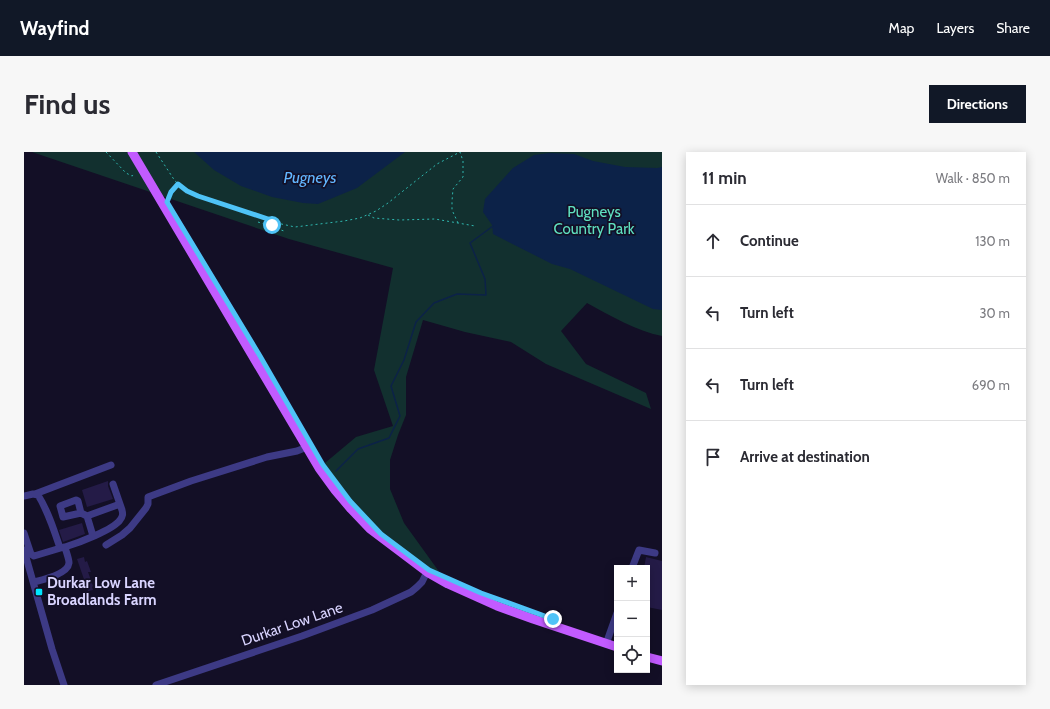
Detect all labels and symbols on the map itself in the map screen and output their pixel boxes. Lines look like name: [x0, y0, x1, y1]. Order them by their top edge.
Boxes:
water label: Pugneys: [284, 168, 337, 187]
park label: Pugneys Country Park: [553, 203, 635, 238]
route start: [263, 216, 281, 234]
place label: Durkar Low Lane Broadlands Farm: [47, 574, 156, 609]
marker: Durkar Low Lane Broadlands Farm: [34, 587, 44, 597]
street label: Durkar Low Lane: [239, 598, 345, 650]
route end: [544, 610, 562, 628]

